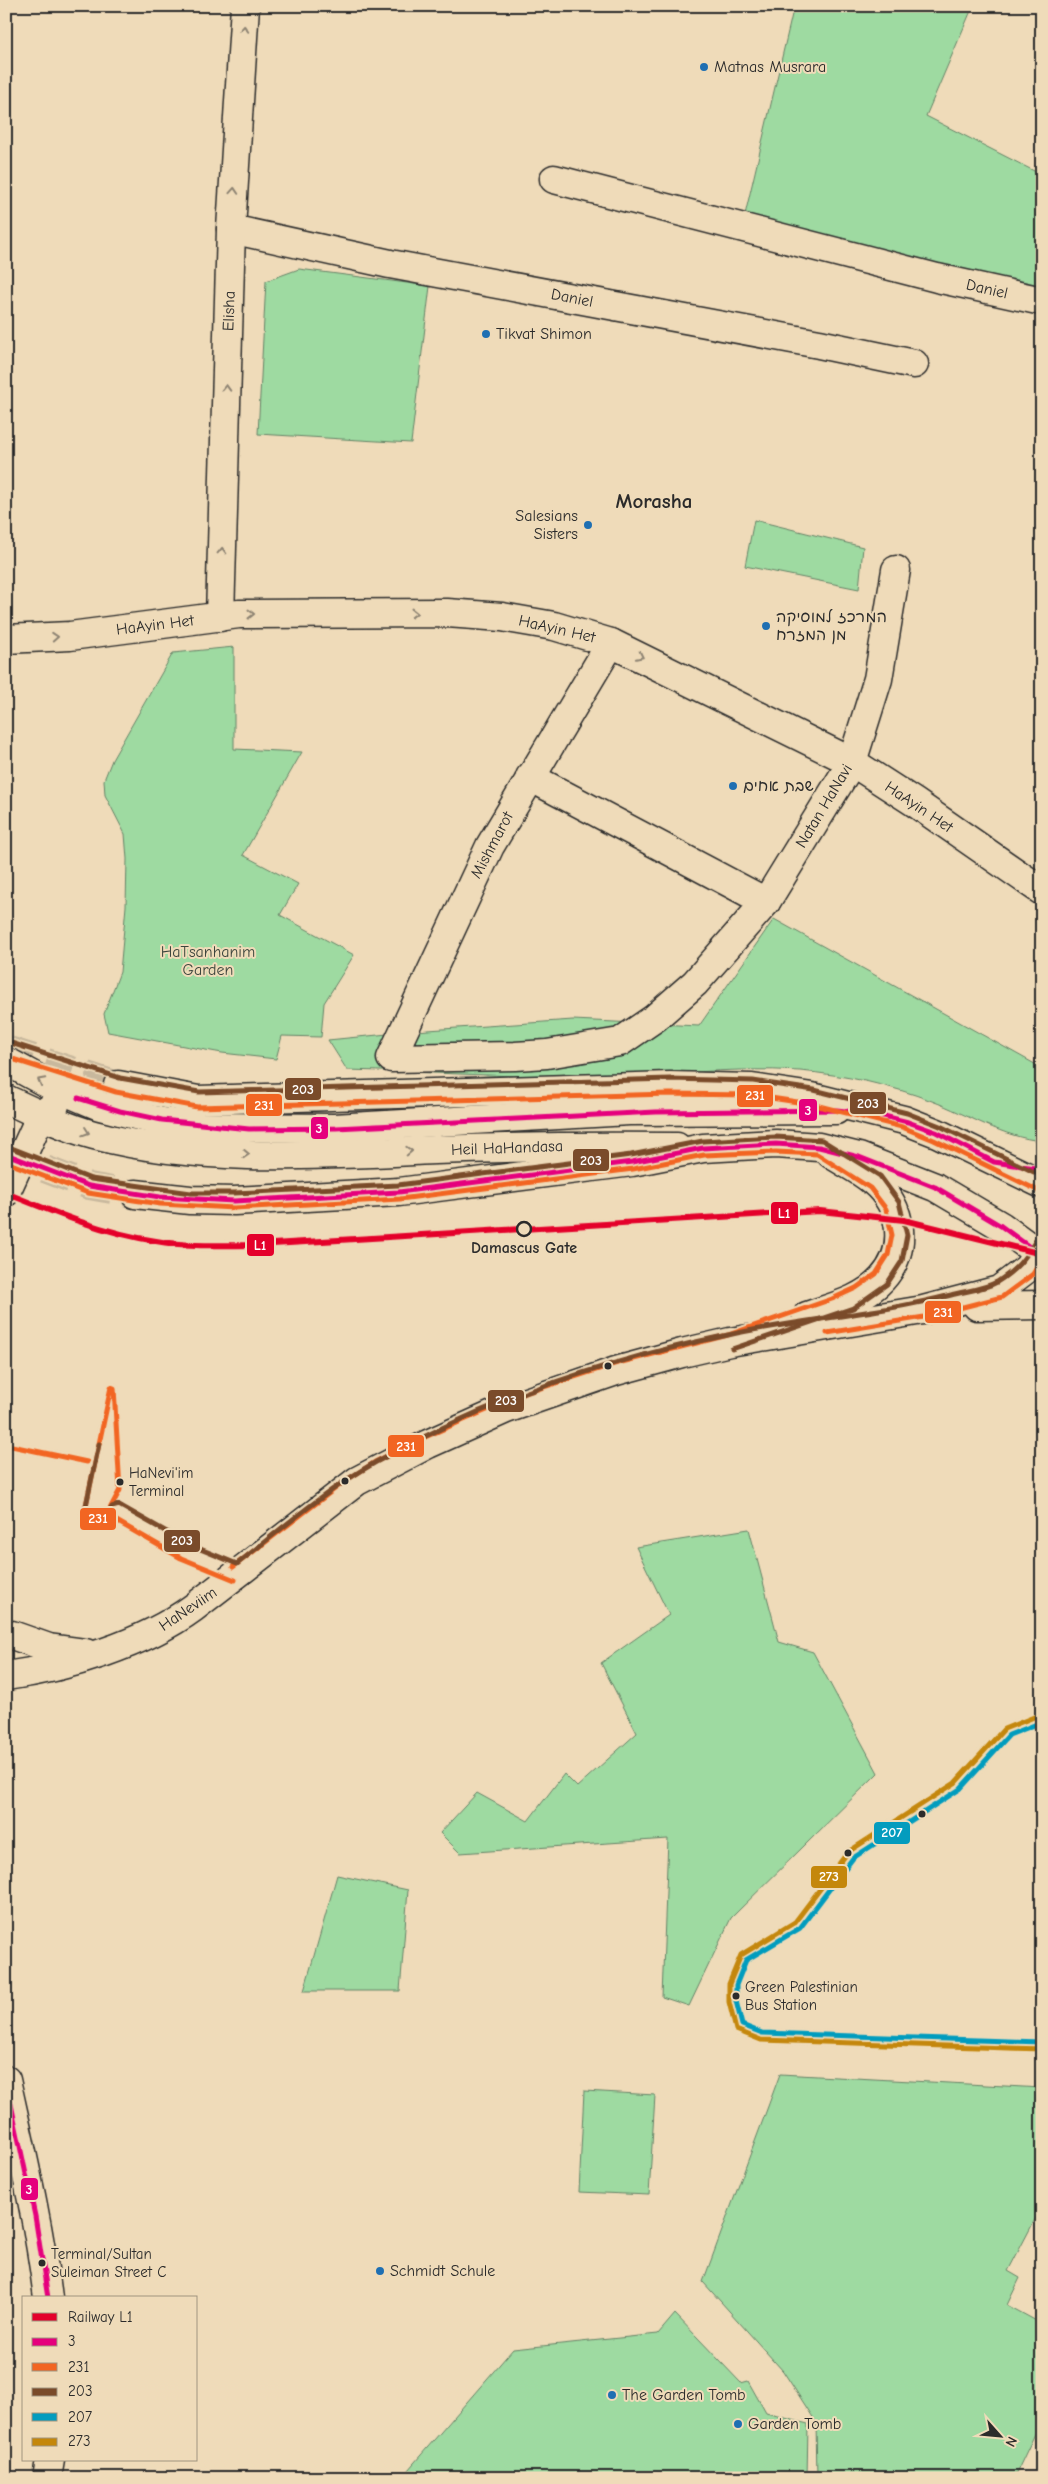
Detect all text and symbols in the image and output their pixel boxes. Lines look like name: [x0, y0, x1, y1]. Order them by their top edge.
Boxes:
one-way arrow: [238, 24, 249, 32]
place label: Matnas Musrara: [714, 58, 826, 76]
marker: Matnas Musrara: [698, 61, 710, 73]
one-way arrow: [228, 186, 239, 194]
street label: Daniel: [964, 275, 1010, 303]
street label: Daniel: [550, 285, 594, 311]
street label: Elisha: [219, 291, 239, 331]
place label: Tikvat Shimon: [496, 325, 592, 343]
marker: Tikvat Shimon: [480, 328, 492, 340]
one-way arrow: [221, 384, 232, 392]
district label: Morasha: [616, 489, 692, 513]
place label: Salesians Sisters: [515, 507, 578, 543]
marker: Salesians Sisters: [582, 519, 594, 531]
one-way arrow: [216, 546, 227, 554]
one-way arrow: [410, 608, 418, 618]
place label: המרכז למוסיקה מן המזרח: [776, 608, 887, 645]
one-way arrow: [248, 609, 255, 619]
street label: HaAyin Het: [115, 611, 195, 639]
street label: HaAyin Het: [517, 611, 598, 647]
marker: המרכז למוסיקה מן המזרח: [760, 620, 772, 632]
one-way arrow: [51, 632, 59, 643]
one-way arrow: [634, 650, 643, 660]
street label: Natan HaNavi: [792, 761, 856, 851]
place label: שבת אחים: [743, 777, 814, 795]
street label: HaAyin Het: [882, 778, 957, 837]
marker: שבת אחים: [727, 780, 739, 792]
street label: Mishmarot: [467, 808, 517, 881]
park label: HaTsanhanim Garden: [161, 943, 255, 979]
one-way arrow: [38, 1077, 47, 1087]
line badge: 203: [284, 1077, 322, 1101]
text: 203: [292, 1081, 314, 1098]
line badge: 231: [736, 1084, 774, 1108]
text: 231: [745, 1087, 765, 1104]
line badge: 203: [849, 1091, 887, 1115]
line badge: 231: [245, 1093, 283, 1117]
text: 203: [857, 1095, 879, 1112]
text: 231: [254, 1097, 274, 1114]
line badge: 3: [798, 1098, 818, 1122]
text: 3: [805, 1102, 812, 1119]
line badge: 3: [310, 1116, 329, 1140]
text: 3: [316, 1120, 323, 1137]
one-way arrow: [81, 1126, 90, 1136]
street label: Heil HaHandasa: [451, 1137, 563, 1159]
one-way arrow: [405, 1146, 413, 1157]
line badge: 203: [572, 1148, 610, 1172]
one-way arrow: [243, 1149, 251, 1160]
text: 203: [580, 1152, 602, 1169]
line badge: L1: [770, 1201, 799, 1225]
text: L1: [778, 1205, 790, 1222]
marker: Damascus Gate: [516, 1221, 532, 1237]
line badge: L1: [246, 1233, 275, 1257]
text: L1: [254, 1237, 266, 1254]
place label: Damascus Gate: [471, 1239, 577, 1257]
line badge: 231: [924, 1300, 962, 1324]
text: 231: [933, 1304, 953, 1321]
unlabelled marker: [603, 1361, 613, 1371]
line badge: 203: [487, 1389, 525, 1413]
text: 203: [495, 1392, 517, 1409]
line badge: 231: [387, 1434, 425, 1458]
text: 231: [396, 1438, 416, 1455]
place label: HaNevi'im Terminal: [129, 1464, 193, 1500]
unlabelled marker: [340, 1476, 350, 1486]
marker: HaNevi'im Terminal: [115, 1477, 125, 1487]
line badge: 231: [79, 1507, 117, 1531]
text: 231: [88, 1510, 108, 1527]
line badge: 203: [163, 1529, 201, 1553]
text: 203: [171, 1532, 193, 1549]
street label: HaNeviim: [156, 1583, 220, 1635]
unlabelled marker: [917, 1809, 927, 1819]
line badge: 207: [873, 1821, 911, 1845]
text: 207: [881, 1824, 903, 1841]
unlabelled marker: [843, 1848, 853, 1858]
line badge: 273: [810, 1865, 848, 1889]
text: 273: [819, 1868, 839, 1885]
place label: Green Palestinian Bus Station: [745, 1978, 858, 2014]
marker: Green Palestinian Bus Station: [731, 1991, 741, 2001]
line badge: 3: [20, 2177, 39, 2201]
text: 3: [26, 2181, 33, 2198]
place label: Terminal/Sultan Suleiman Street C: [51, 2245, 166, 2281]
marker: Terminal/Sultan Suleiman Street C: [37, 2258, 47, 2268]
place label: Schmidt Schule: [390, 2262, 495, 2280]
marker: Schmidt Schule: [374, 2265, 386, 2277]
legend: [22, 2296, 198, 2462]
text: Railway L1: [68, 2308, 133, 2326]
text: 3: [68, 2332, 76, 2350]
text: 231: [68, 2358, 89, 2376]
text: 203: [68, 2382, 93, 2400]
place label: The Garden Tomb: [622, 2386, 746, 2404]
marker: The Garden Tomb: [606, 2389, 618, 2401]
text: 207: [68, 2408, 92, 2426]
north arrow: [976, 2412, 1026, 2462]
place label: Garden Tomb: [748, 2415, 841, 2433]
marker: Garden Tomb: [732, 2418, 744, 2430]
text: 273: [68, 2432, 91, 2450]
text: N: [1001, 2434, 1021, 2450]

